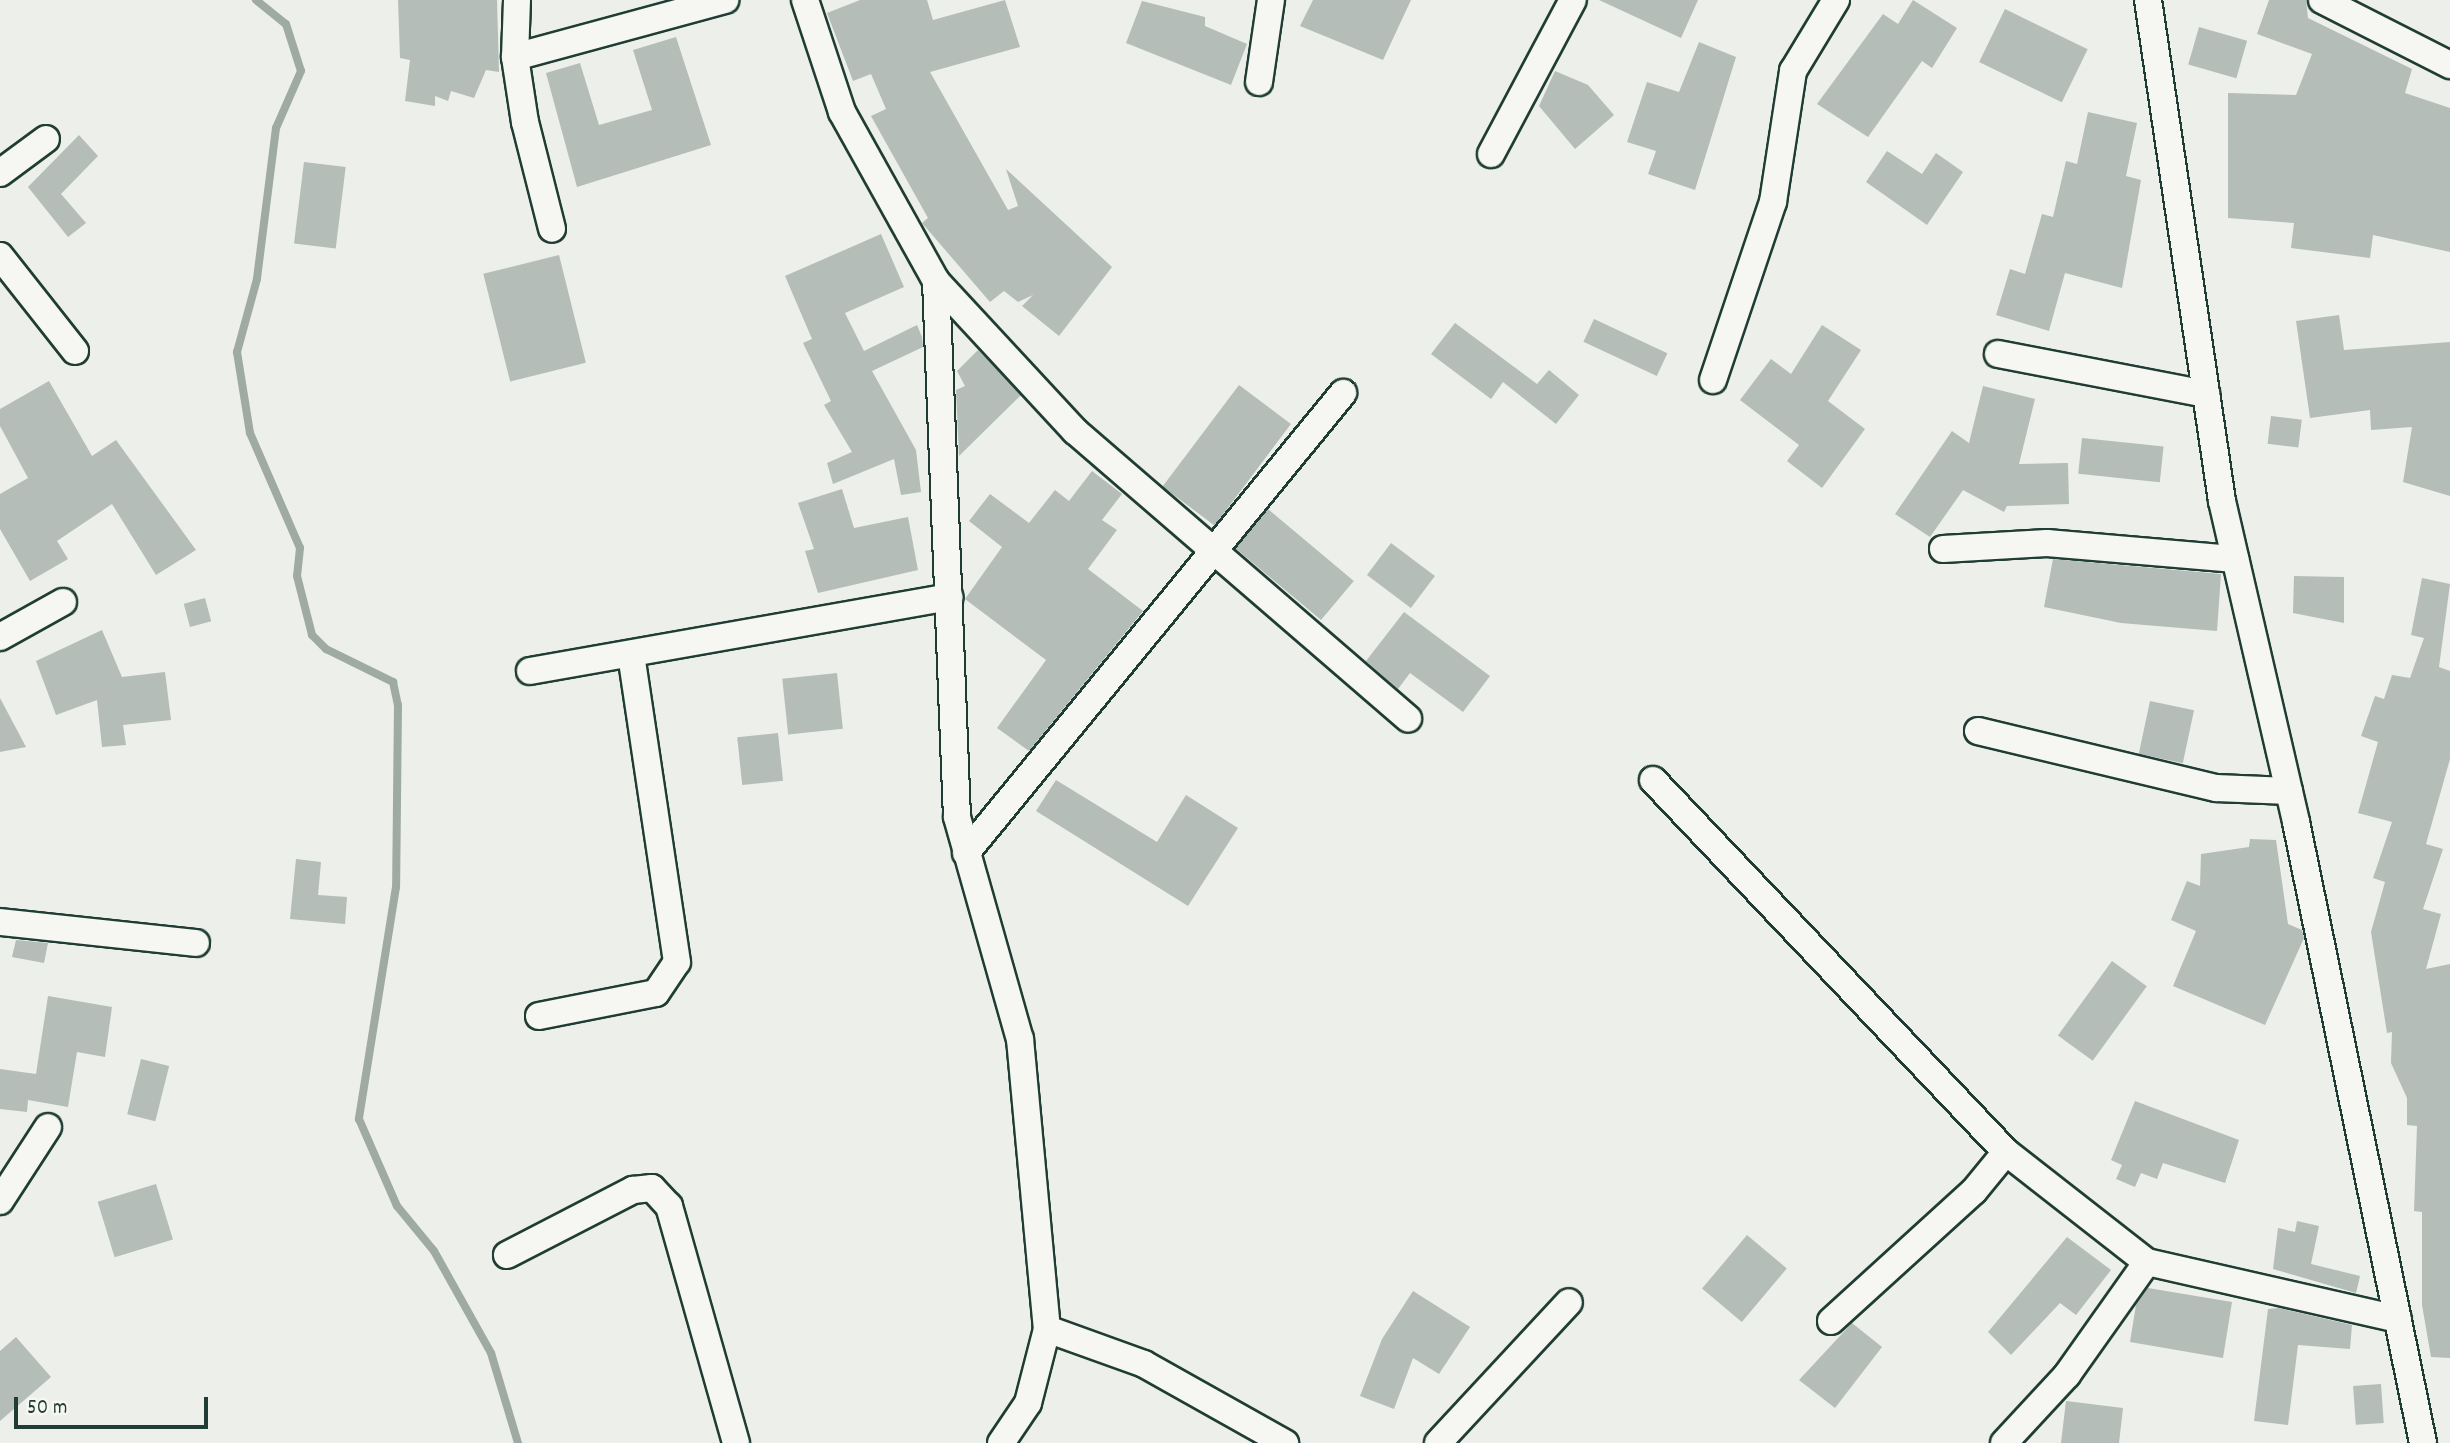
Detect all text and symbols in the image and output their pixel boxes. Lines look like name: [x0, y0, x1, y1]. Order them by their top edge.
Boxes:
scale bar: [18, 1384, 212, 1428]
text: 50 m: [27, 1394, 67, 1424]

